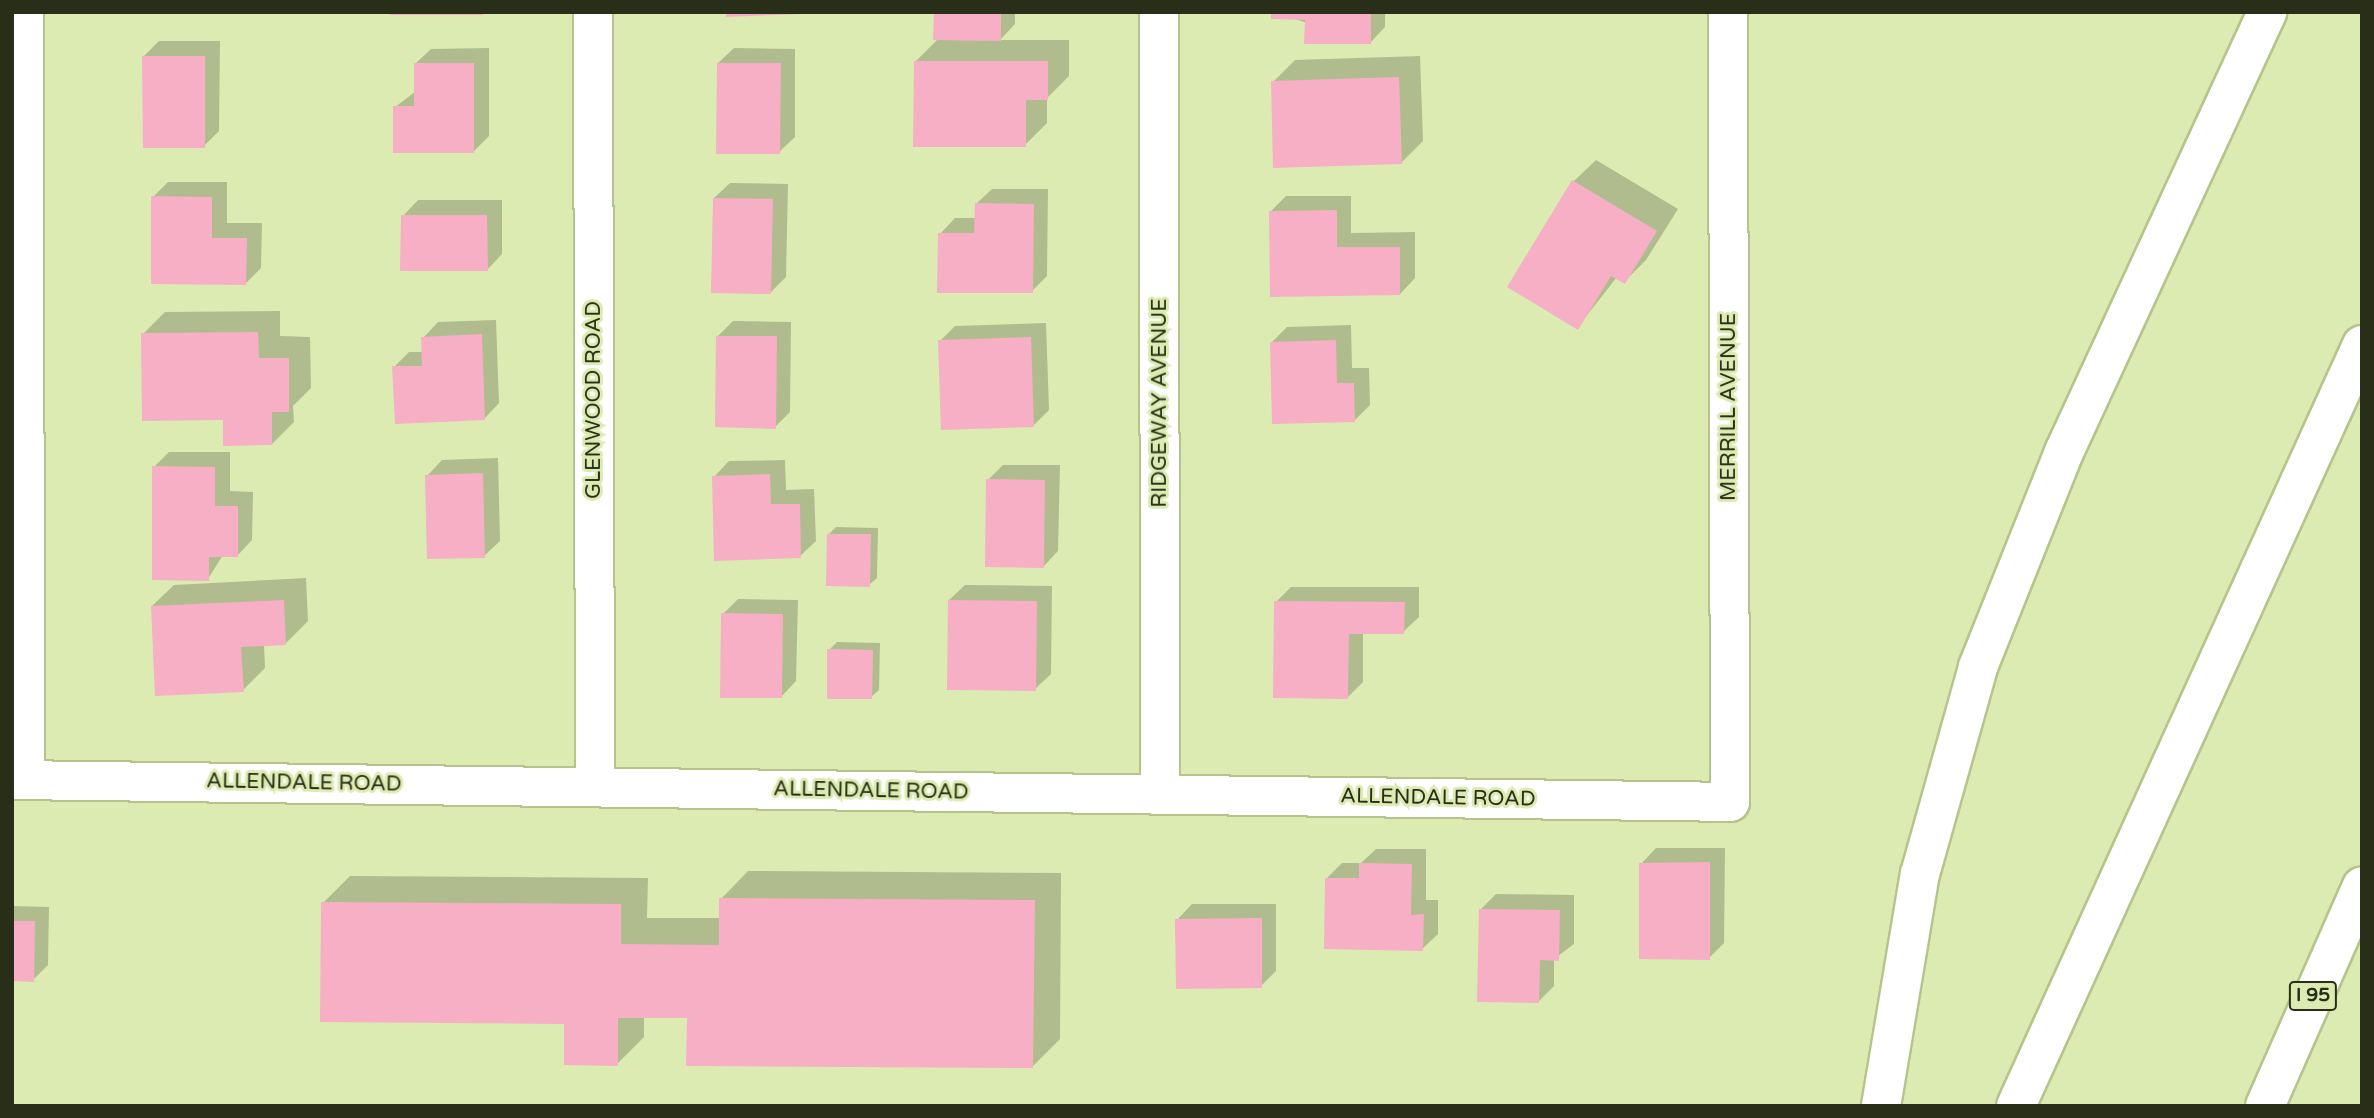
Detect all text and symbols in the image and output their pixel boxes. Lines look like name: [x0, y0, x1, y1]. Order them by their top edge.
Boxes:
street label: RIDGEWAY AVENUE: [1147, 298, 1173, 508]
street label: GLENWOOD ROAD: [581, 301, 607, 499]
street label: MERRILL AVENUE: [1716, 313, 1742, 501]
street label: ALLENDALE ROAD: [206, 769, 402, 797]
street label: ALLENDALE ROAD: [773, 777, 969, 805]
street label: ALLENDALE ROAD: [1340, 784, 1536, 812]
road number: I 95: [2288, 980, 2338, 1012]

